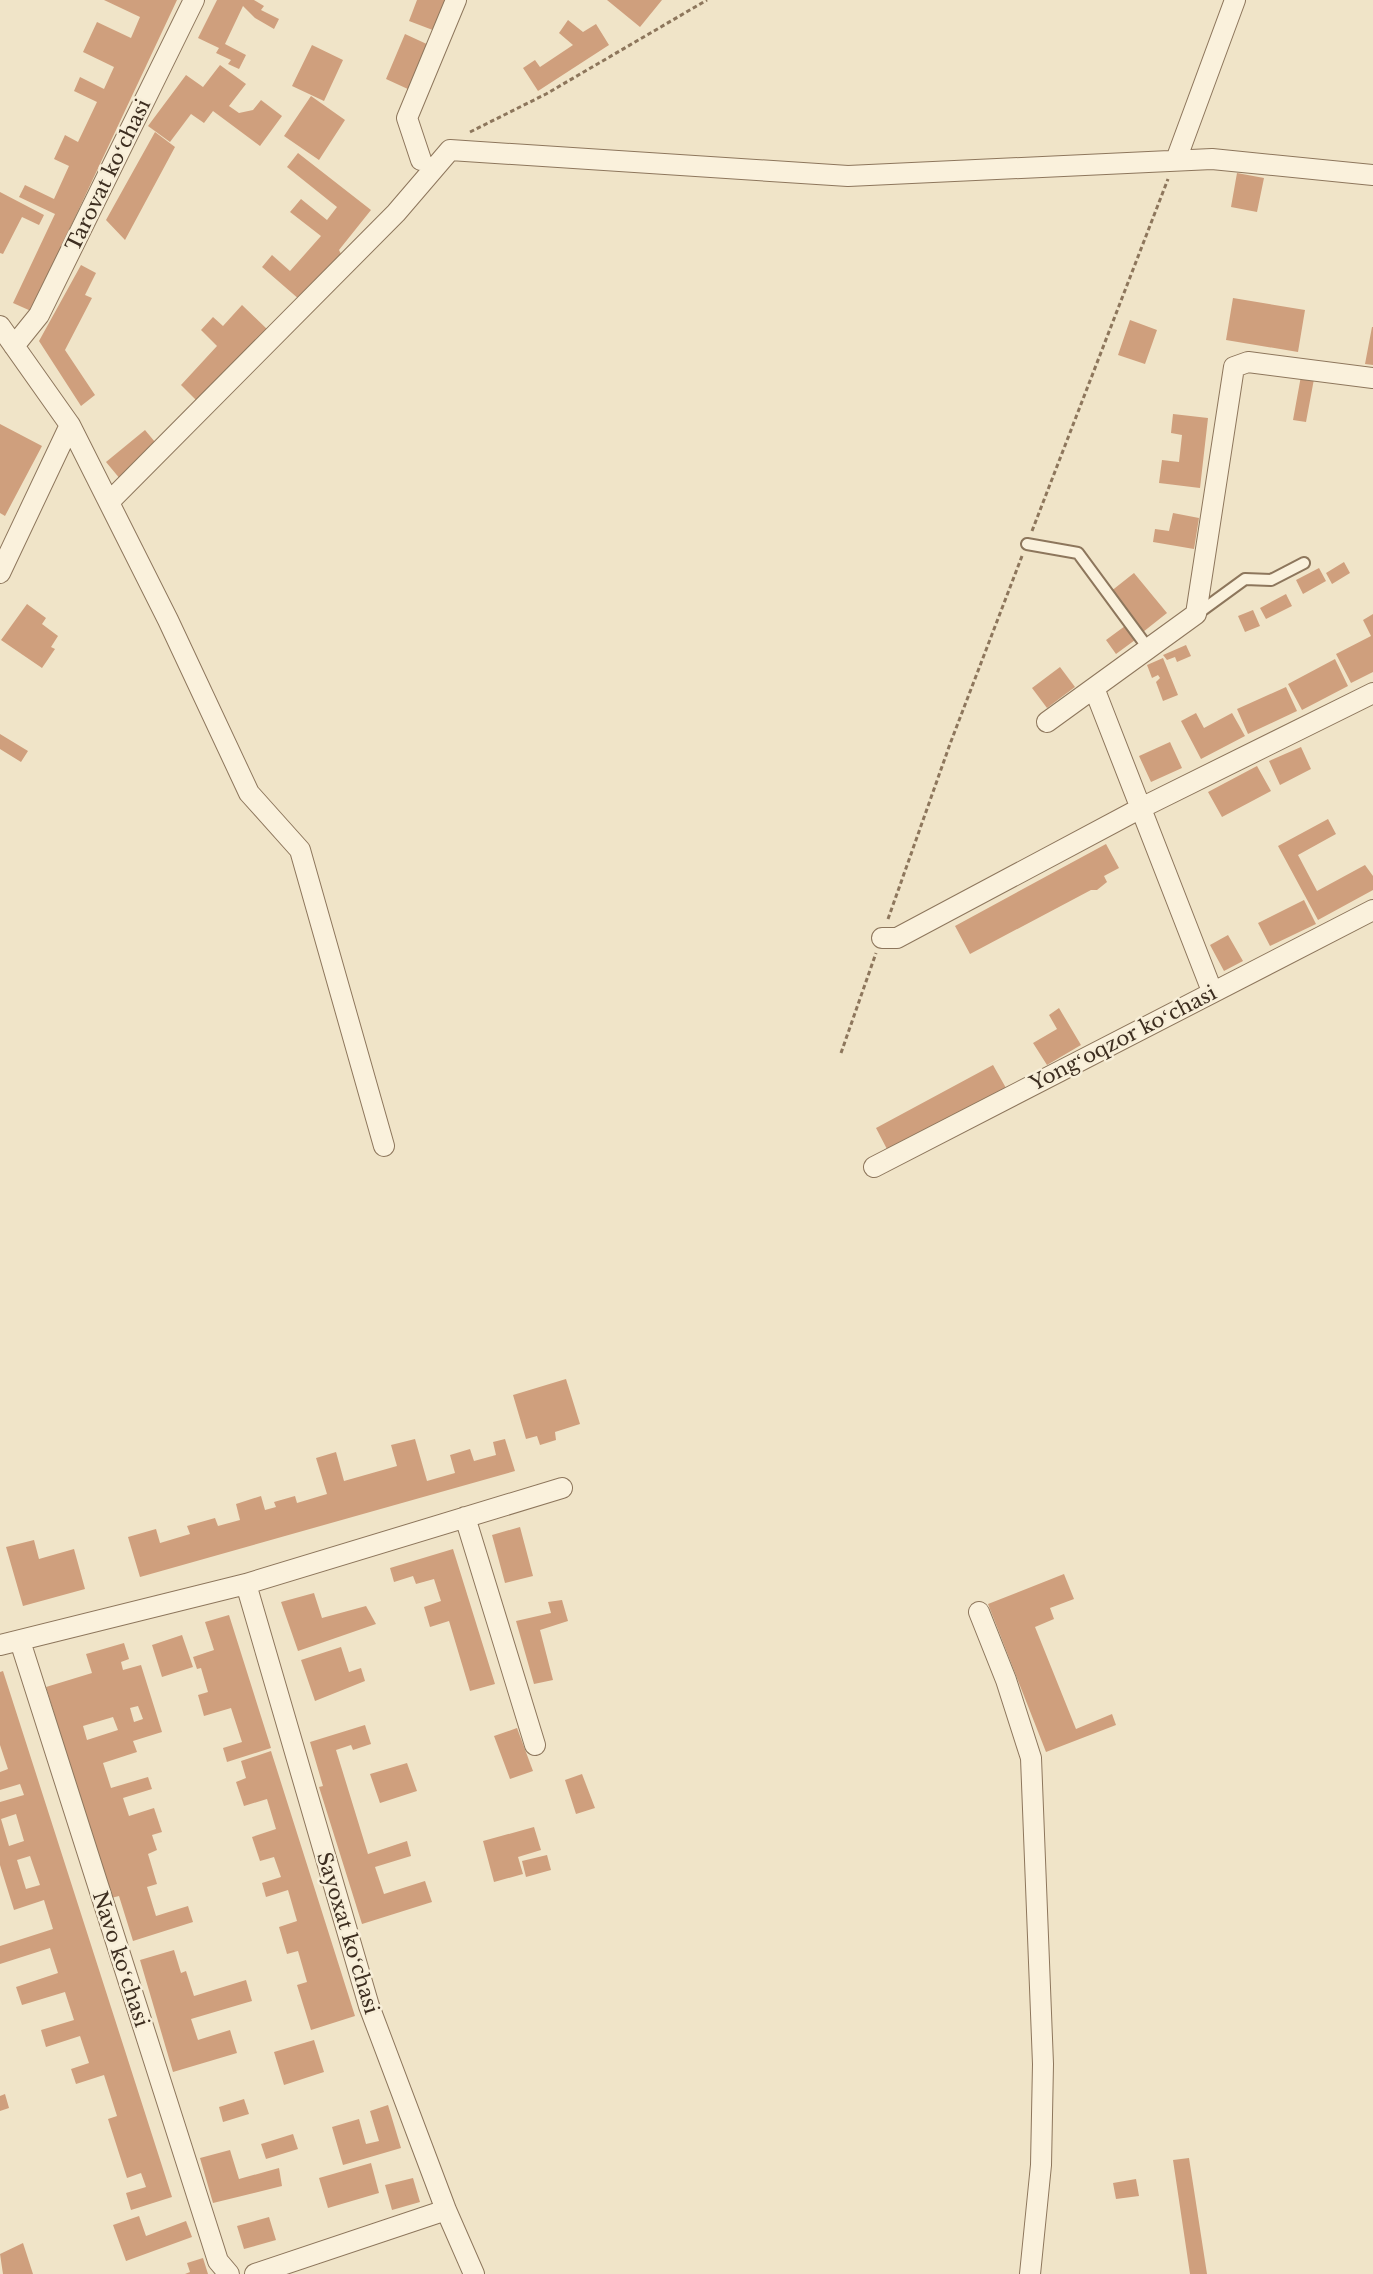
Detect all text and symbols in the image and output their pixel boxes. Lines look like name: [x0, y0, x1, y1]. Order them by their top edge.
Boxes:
street label: Tarovat koʻchasi: [61, 95, 155, 255]
street label: Yongʻoqzor koʻchasi: [1025, 980, 1220, 1096]
street label: Sayoxat koʻchasi: [312, 1849, 384, 2017]
street label: Navo koʻchasi: [88, 1888, 154, 2030]

